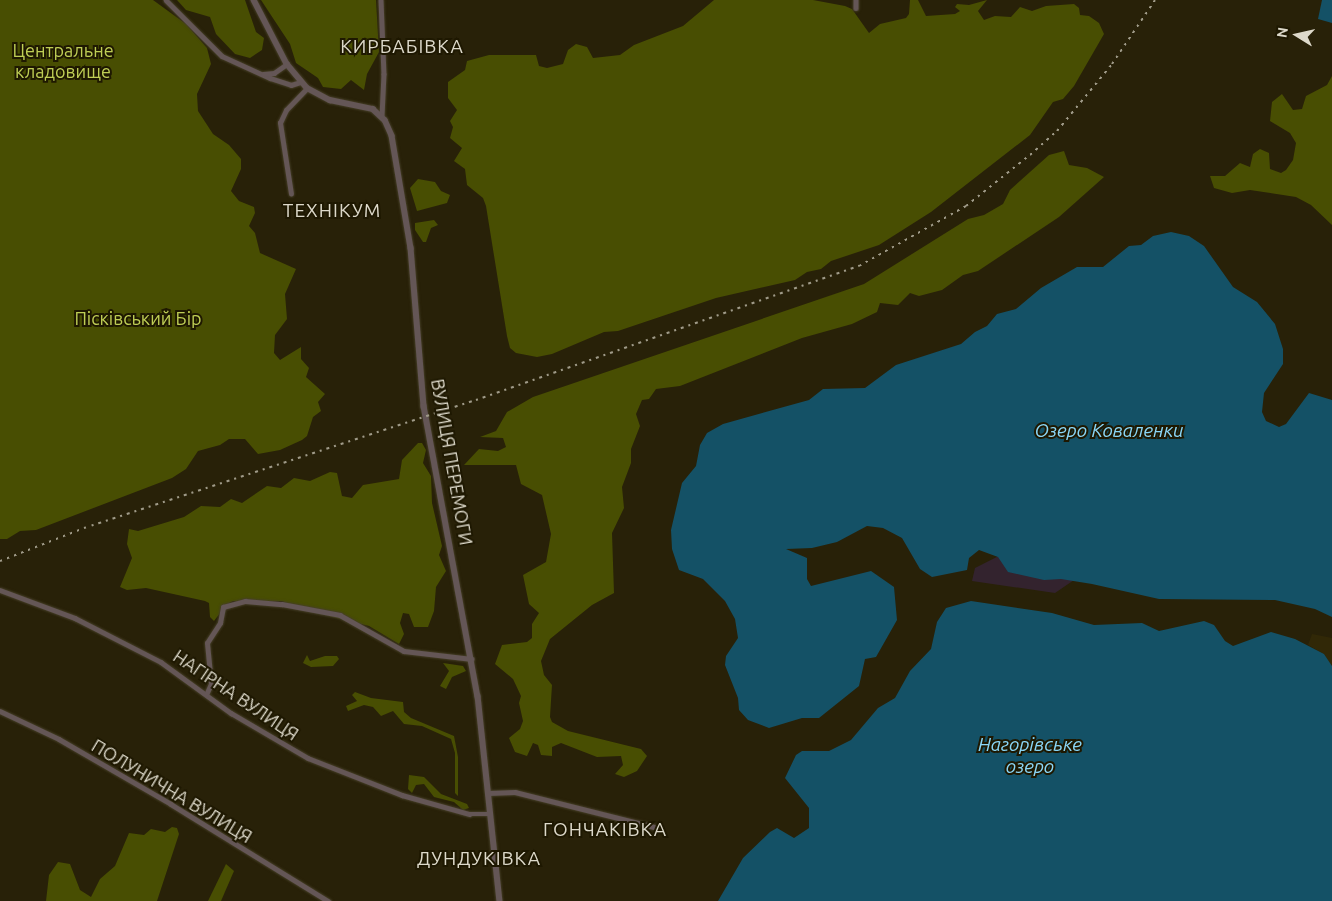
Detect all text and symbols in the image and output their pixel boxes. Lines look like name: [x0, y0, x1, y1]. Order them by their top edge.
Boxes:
north arrow: [1272, 10, 1322, 60]
text: N: [1273, 26, 1291, 39]
district label: КИРБАБІВКА: [339, 36, 465, 58]
park label: Центральне кладовище: [12, 40, 114, 82]
district label: ТЕХНІКУМ: [282, 200, 382, 222]
park label: Пісківський Бір: [74, 307, 202, 329]
street label: ВУЛИЦЯ ПЕРЕМОГИ: [427, 377, 477, 547]
water label: Озеро Коваленки: [1035, 420, 1183, 442]
street label: НАГІРНА ВУЛИЦЯ: [169, 645, 303, 745]
water label: Нагорівське озеро: [978, 734, 1082, 778]
street label: ПОЛУНИЧНА ВУЛИЦЯ: [88, 735, 256, 847]
district label: ГОНЧАКІВКА: [542, 819, 668, 841]
district label: ДУНДУКІВКА: [416, 848, 542, 870]

